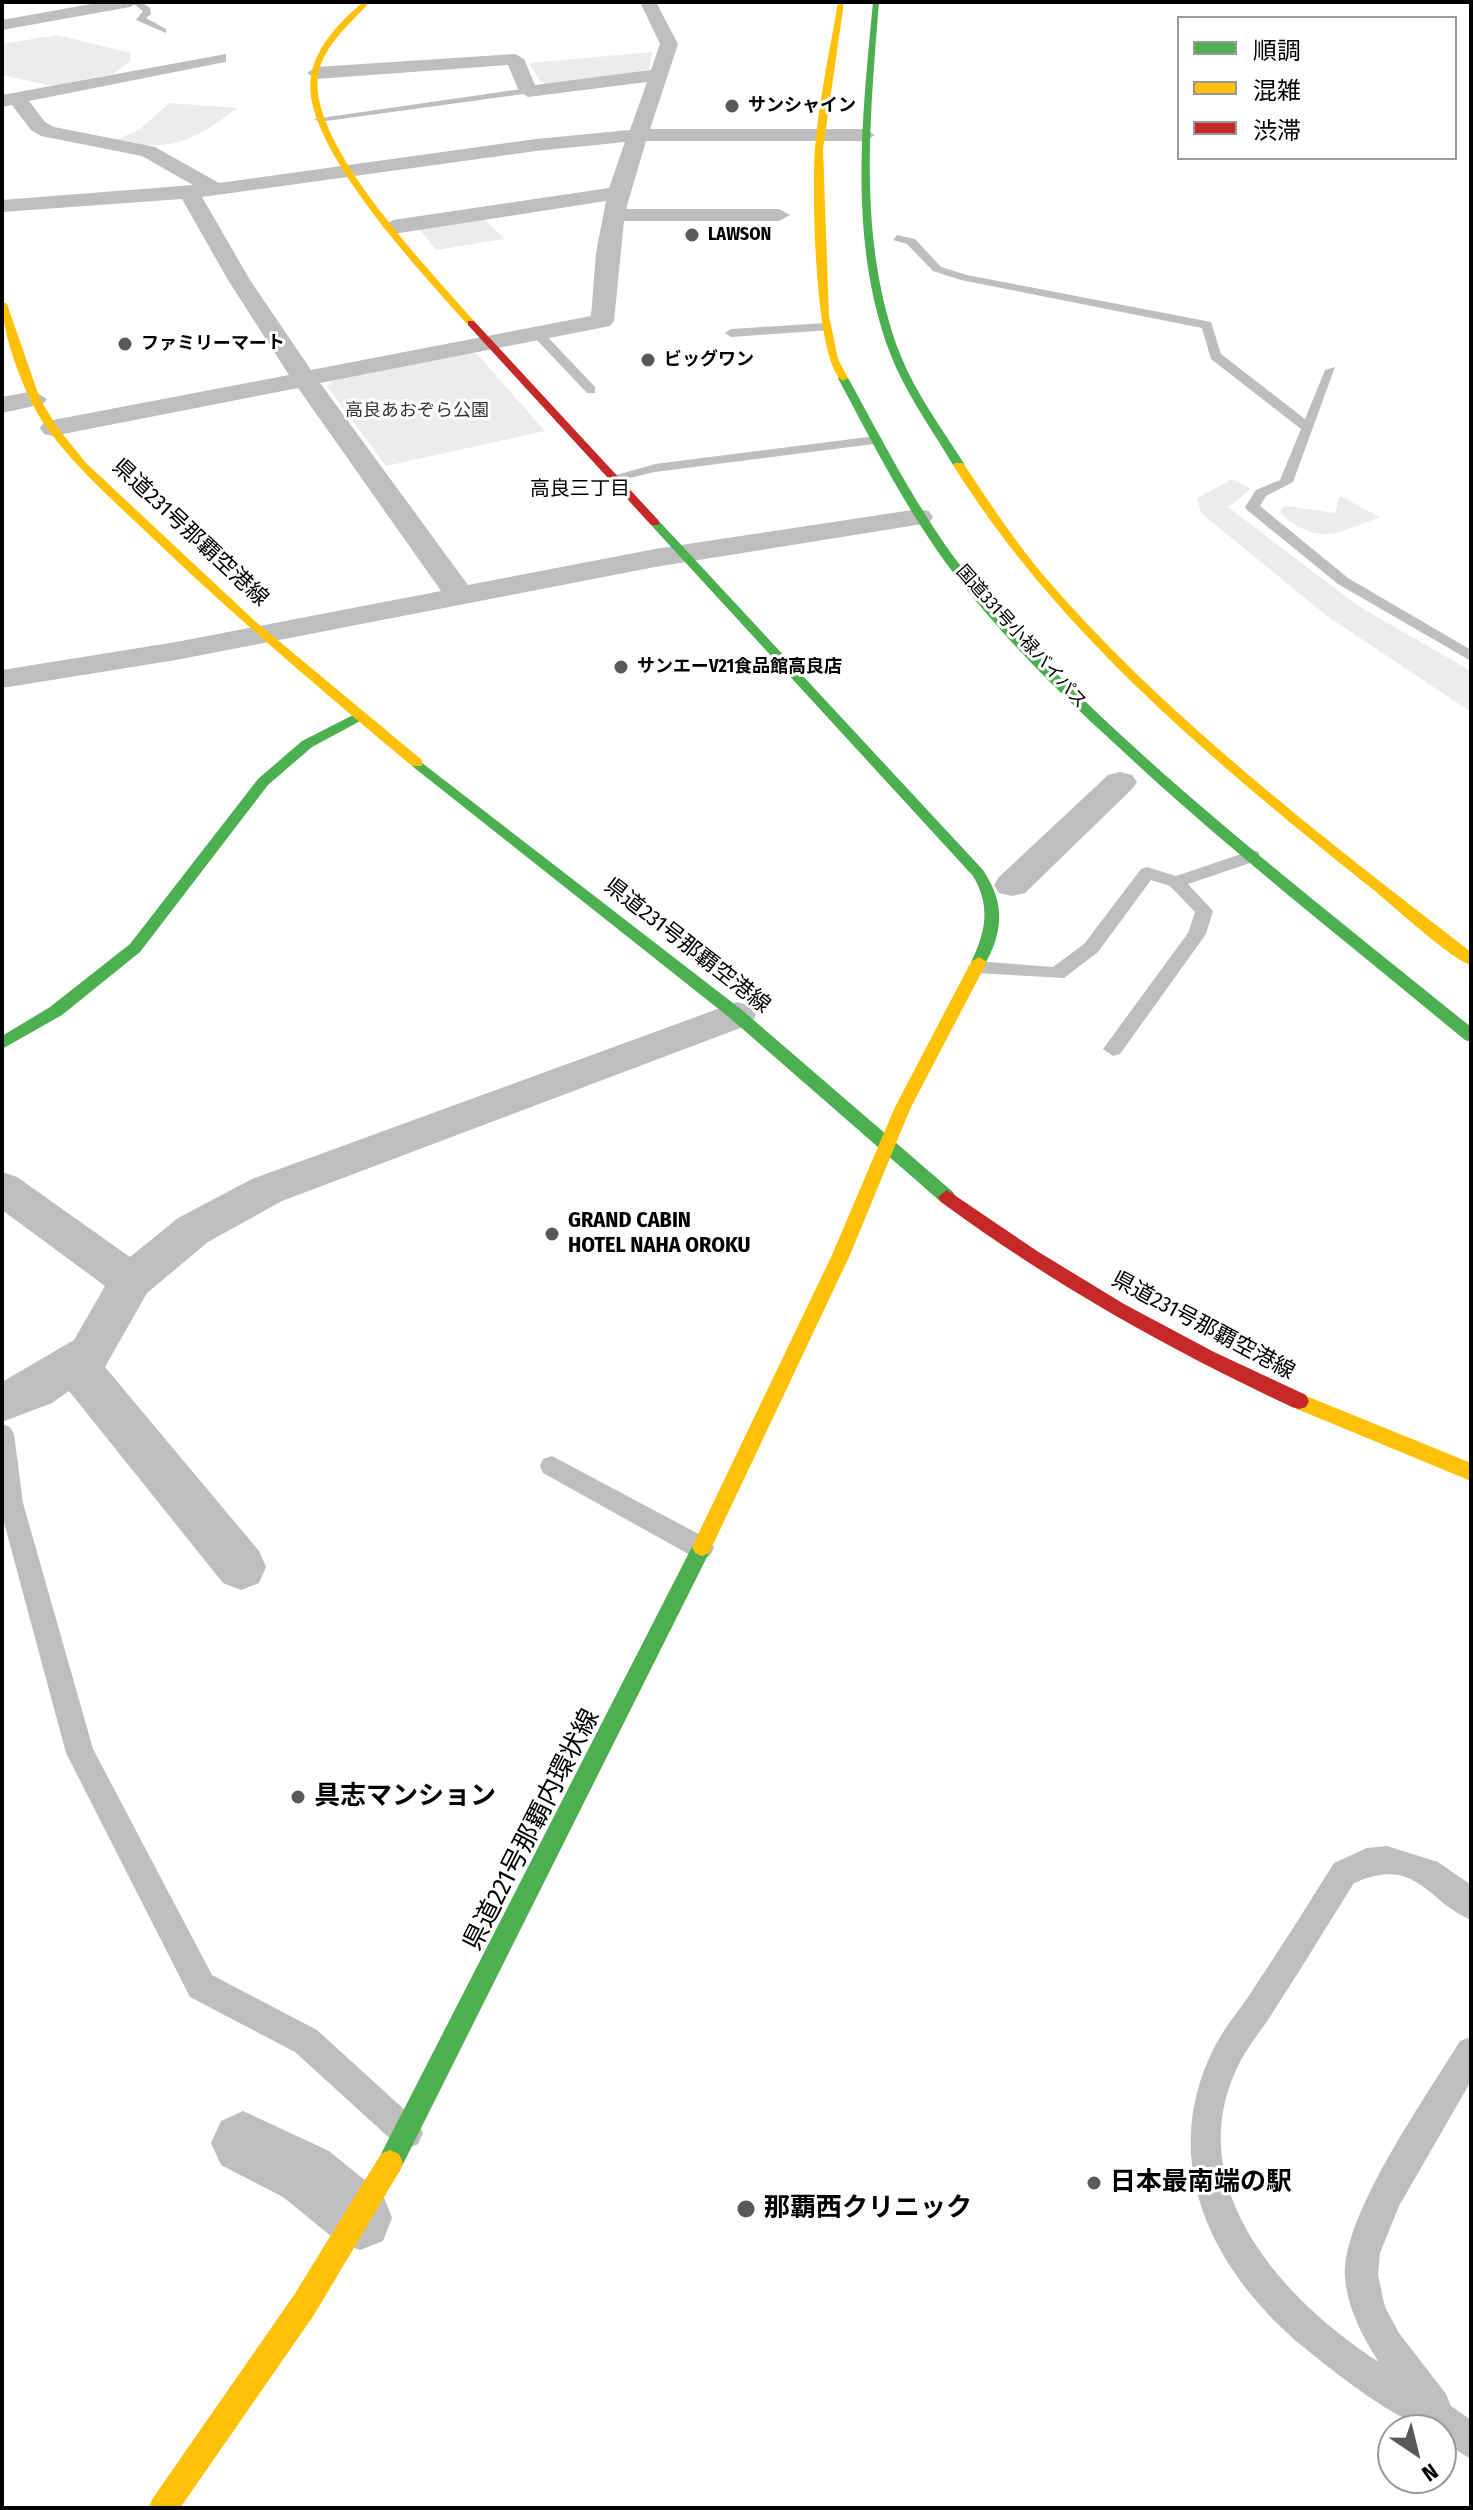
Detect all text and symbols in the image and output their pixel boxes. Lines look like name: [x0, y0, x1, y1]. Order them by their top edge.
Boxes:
legend: [1177, 16, 1457, 160]
text: 順調: [1253, 37, 1301, 65]
text: 混雑: [1253, 77, 1301, 105]
place label: サンシャイン: [748, 95, 856, 117]
marker: サンシャイン: [723, 97, 741, 115]
text: 渋滞: [1253, 117, 1301, 145]
place label: LAWSON: [708, 224, 771, 246]
marker: LAWSON: [683, 226, 701, 244]
place label: ファミリーマート: [141, 333, 285, 355]
marker: ファミリーマート: [116, 335, 134, 353]
place label: ビッグワン: [664, 349, 754, 371]
marker: ビッグワン: [639, 351, 657, 369]
park label: 高良あおぞら公園: [345, 400, 489, 422]
street label: 県道231号那覇空港線: [107, 454, 273, 612]
district label: 高良三丁目: [530, 477, 630, 501]
street label: 国道331号小禄バイパス: [951, 561, 1091, 713]
place label: サンエーV21食品館高良店: [637, 656, 842, 678]
marker: サンエーV21食品館高良店: [612, 658, 630, 676]
street label: 県道231号那覇空港線: [599, 873, 775, 1019]
place label: GRAND CABIN HOTEL NAHA OROKU: [568, 1208, 751, 1260]
marker: GRAND CABIN HOTEL NAHA OROKU: [543, 1225, 561, 1243]
street label: 県道231号那覇空港線: [1107, 1267, 1299, 1385]
street label: 県道221号那覇内環状線: [458, 1704, 606, 1956]
place label: 具志マンション: [314, 1781, 496, 1813]
marker: 具志マンション: [289, 1788, 307, 1806]
place label: 日本最南端の駅: [1110, 2167, 1292, 2199]
marker: 日本最南端の駅: [1085, 2174, 1103, 2192]
place label: 那覇西クリニック: [764, 2193, 972, 2225]
marker: 那覇西クリニック: [735, 2198, 757, 2220]
north arrow: [1377, 2414, 1457, 2494]
text: N: [1417, 2458, 1443, 2487]

